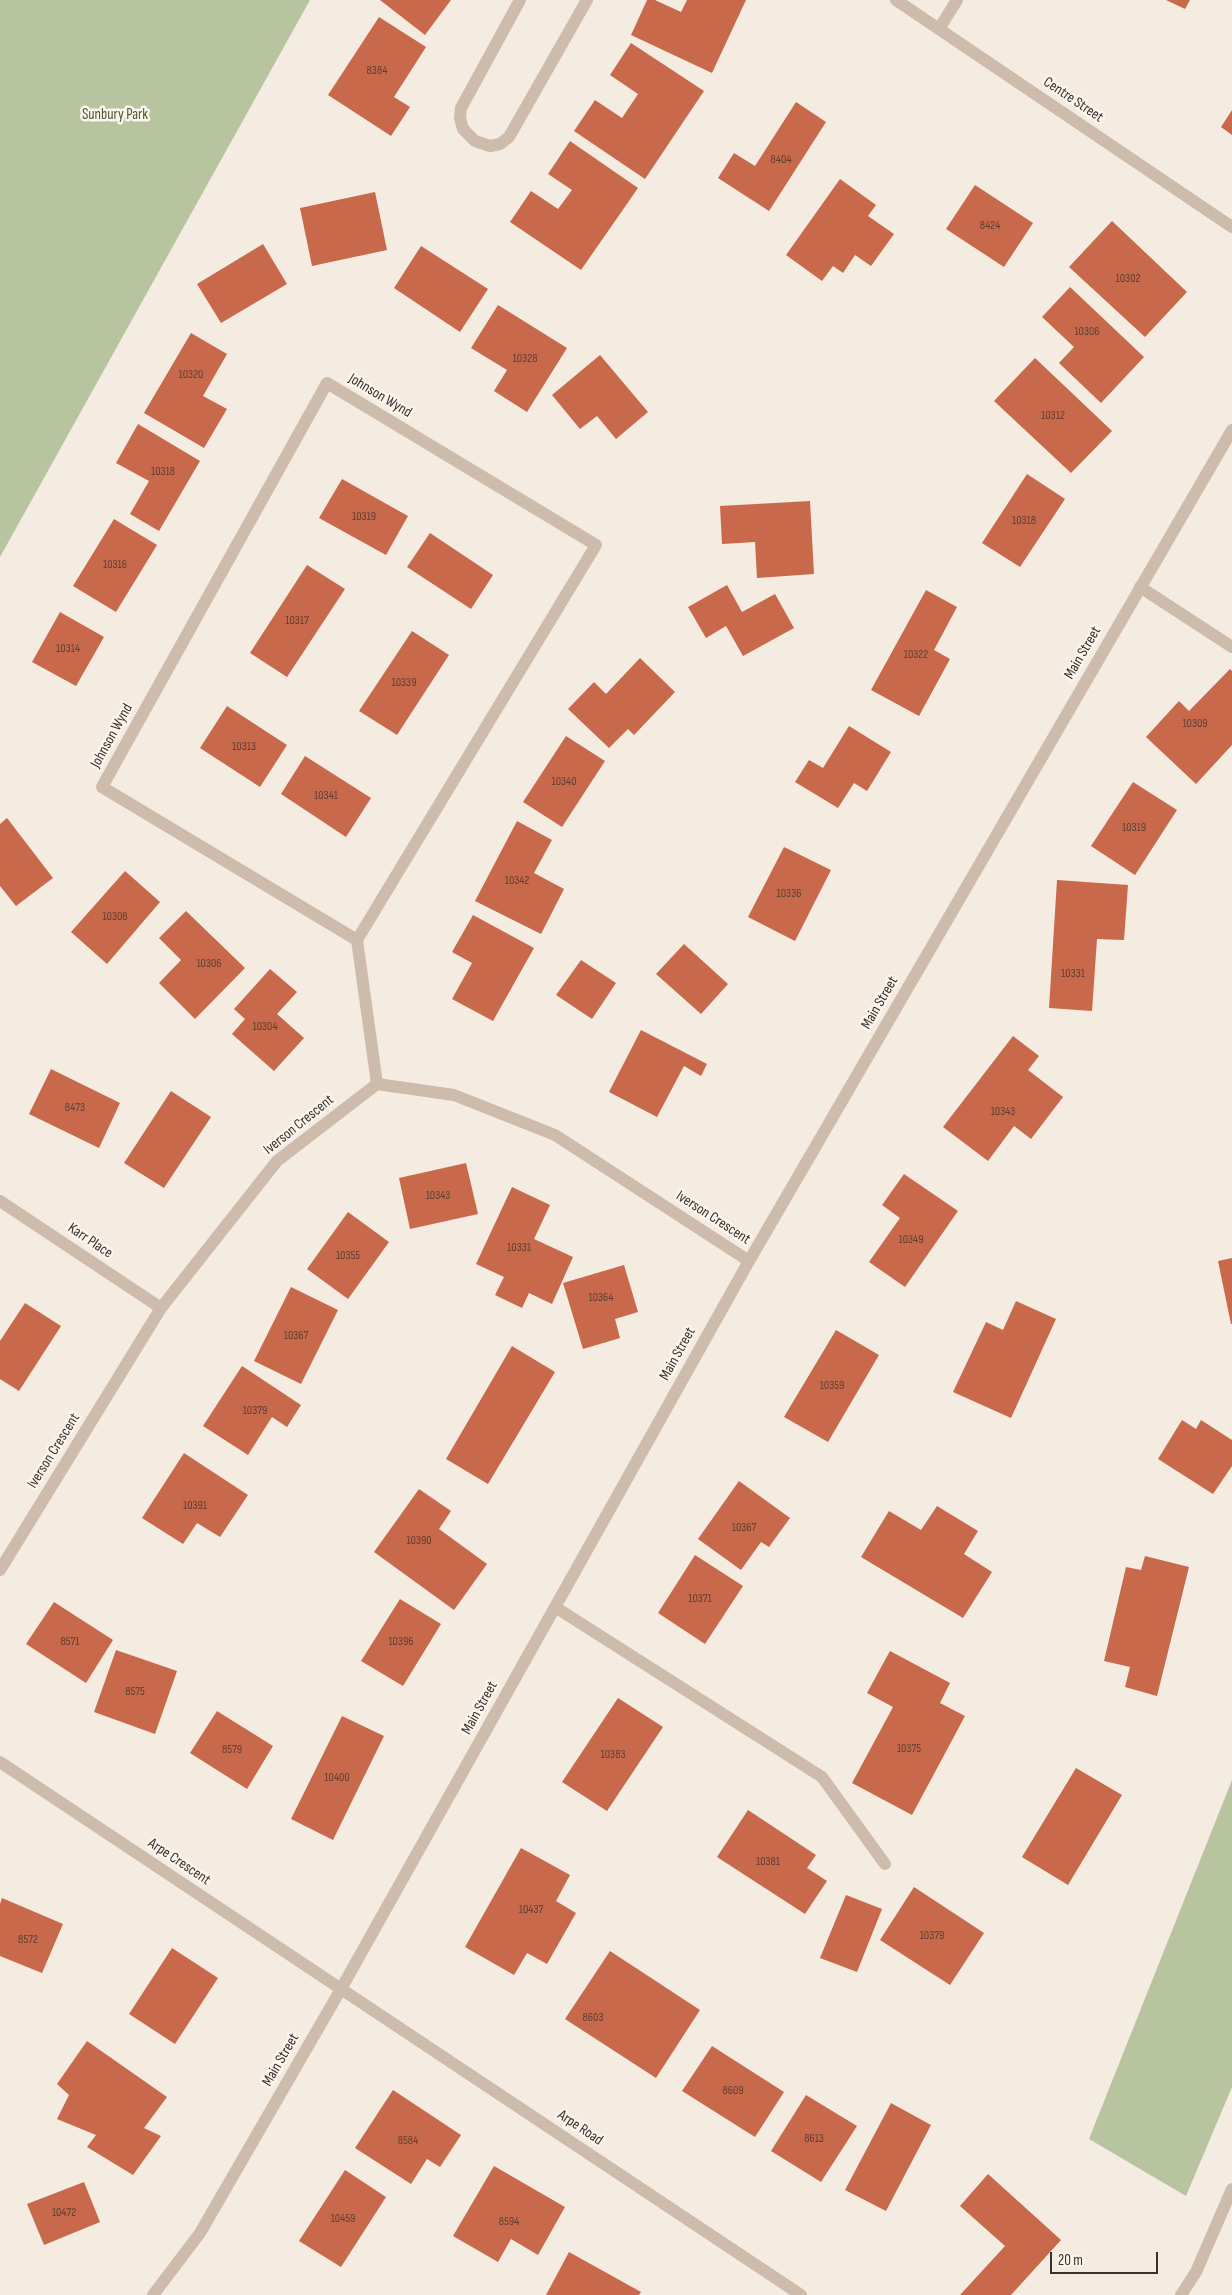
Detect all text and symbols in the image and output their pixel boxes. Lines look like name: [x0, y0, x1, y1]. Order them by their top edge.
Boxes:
house number: 8384: [367, 64, 387, 78]
street label: Centre Street: [1040, 73, 1106, 127]
park label: Sunbury Park: [82, 106, 148, 124]
house number: 8404: [771, 153, 791, 167]
house number: 8424: [980, 219, 1000, 233]
house number: 10302: [1116, 272, 1140, 286]
house number: 10306: [1074, 325, 1100, 339]
house number: 10328: [513, 352, 537, 366]
house number: 10320: [179, 368, 203, 382]
street label: Johnson Wynd: [345, 370, 415, 422]
house number: 10312: [1041, 409, 1065, 423]
house number: 10318: [151, 465, 175, 479]
house number: 10319: [352, 510, 376, 524]
house number: 10318: [1012, 514, 1036, 528]
house number: 10316: [103, 558, 127, 572]
house number: 10317: [285, 614, 309, 628]
street label: Main Street: [1061, 623, 1105, 683]
house number: 10314: [56, 642, 80, 656]
house number: 10322: [904, 648, 928, 662]
house number: 10339: [392, 676, 416, 690]
street label: Johnson Wynd: [87, 701, 137, 771]
house number: 10309: [1182, 717, 1208, 731]
house number: 10313: [232, 740, 256, 754]
house number: 10340: [552, 775, 576, 789]
house number: 10341: [314, 789, 338, 803]
house number: 10319: [1122, 821, 1146, 835]
house number: 10342: [505, 874, 529, 888]
house number: 10336: [777, 887, 801, 901]
house number: 10308: [102, 910, 128, 924]
house number: 10306: [196, 957, 222, 971]
house number: 10331: [1061, 967, 1085, 981]
street label: Main Street: [858, 973, 902, 1033]
house number: 10304: [253, 1020, 277, 1034]
street label: Iverson Crescent: [260, 1091, 338, 1159]
house number: 8473: [65, 1101, 85, 1115]
house number: 10343: [991, 1105, 1015, 1119]
street label: Iverson Crescent: [672, 1187, 754, 1249]
house number: 10343: [426, 1189, 450, 1203]
street label: Karr Place: [64, 1219, 116, 1263]
house number: 10349: [899, 1233, 923, 1247]
house number: 10331: [507, 1241, 531, 1255]
house number: 10355: [336, 1249, 360, 1263]
house number: 10364: [588, 1291, 614, 1305]
street label: Main Street: [656, 1324, 700, 1384]
house number: 10367: [284, 1329, 308, 1343]
house number: 10359: [820, 1379, 844, 1393]
house number: 10379: [243, 1404, 267, 1418]
street label: Iverson Crescent: [24, 1410, 84, 1492]
house number: 10391: [183, 1499, 207, 1513]
house number: 10367: [732, 1521, 756, 1535]
house number: 10390: [406, 1534, 432, 1548]
house number: 10371: [688, 1592, 712, 1606]
house number: 8571: [60, 1635, 80, 1649]
house number: 10396: [388, 1635, 414, 1649]
street label: Main Street: [458, 1678, 502, 1738]
house number: 8575: [125, 1685, 145, 1699]
house number: 10375: [897, 1742, 921, 1756]
house number: 8579: [222, 1743, 242, 1757]
house number: 10383: [601, 1748, 625, 1762]
house number: 10400: [324, 1771, 350, 1785]
street label: Arpe Crescent: [144, 1835, 214, 1889]
house number: 10381: [756, 1855, 780, 1869]
house number: 10437: [519, 1903, 543, 1917]
house number: 10379: [920, 1929, 944, 1943]
house number: 8572: [18, 1933, 38, 1947]
house number: 8603: [583, 2011, 603, 2025]
street label: Main Street: [259, 2030, 303, 2090]
house number: 8609: [722, 2084, 744, 2098]
street label: Arpe Road: [554, 2106, 606, 2150]
house number: 8613: [804, 2132, 824, 2146]
house number: 8584: [398, 2134, 418, 2148]
house number: 10472: [52, 2206, 76, 2220]
house number: 10459: [331, 2212, 355, 2226]
house number: 8594: [499, 2215, 519, 2229]
scale bar: [1052, 2242, 1160, 2274]
text: 20 m: [1058, 2251, 1083, 2270]

